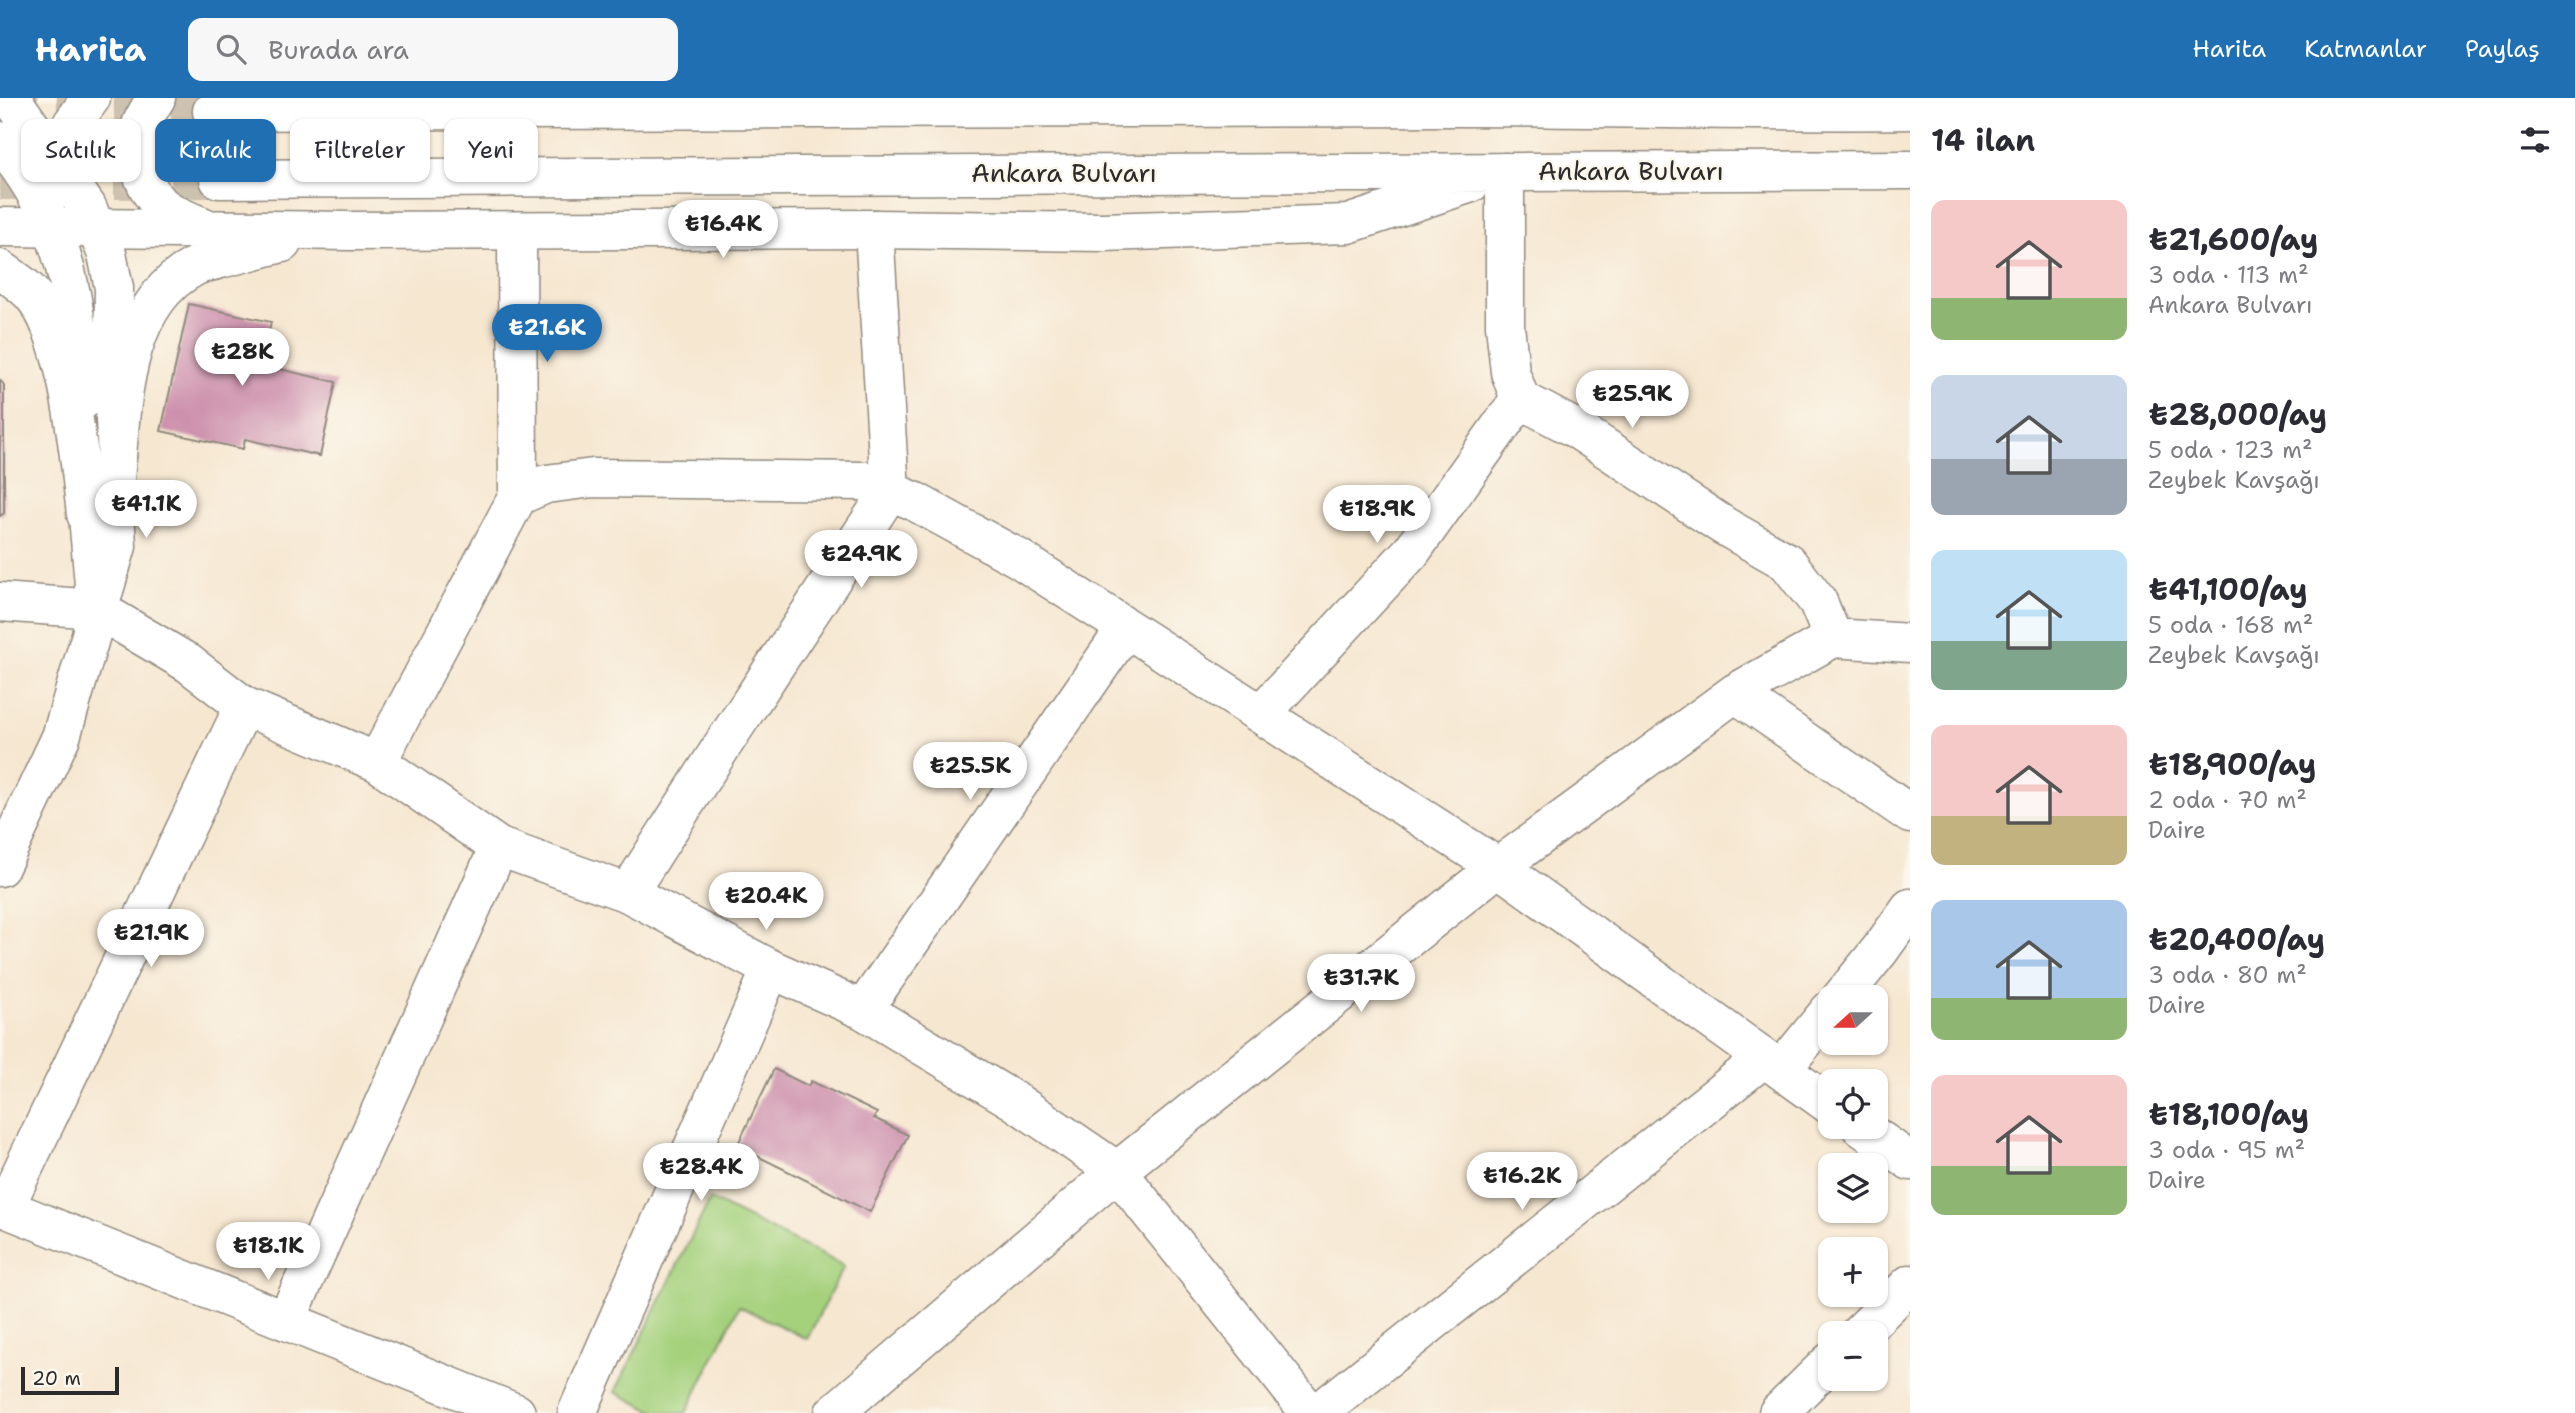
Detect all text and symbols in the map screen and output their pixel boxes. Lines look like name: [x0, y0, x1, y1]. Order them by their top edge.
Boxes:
search box: [188, 18, 678, 81]
text: Harita: [35, 27, 146, 72]
icon: search: [212, 30, 250, 68]
text: Burada ara: [268, 32, 409, 67]
text: Harita: [2193, 33, 2266, 65]
text: Katmanlar: [2304, 33, 2427, 65]
text: Paylaş: [2465, 33, 2540, 65]
chip: Satılık: [21, 119, 141, 182]
chip: Kiralık: [155, 119, 276, 182]
chip: Filtreler: [290, 119, 430, 182]
chip: Yeni: [444, 119, 538, 182]
text: 14 ilan: [1931, 120, 2035, 161]
icon: filters: [2516, 121, 2554, 159]
street label: Ankara Bulvarı: [1538, 153, 1724, 188]
street label: Ankara Bulvarı: [971, 155, 1157, 190]
pin: ₺16.4K: [666, 200, 780, 260]
text: ₺16.4K: [684, 208, 762, 238]
text: ₺21,600/ay: [2148, 219, 2318, 260]
icon: home: [1987, 228, 2071, 312]
text: 3 oda · 113 m²: [2148, 260, 2309, 290]
text: Ankara Bulvarı: [2148, 290, 2312, 320]
pin: ₺21.6K: [490, 304, 604, 364]
text: ₺21.6K: [508, 312, 586, 342]
pin: ₺28K: [201, 328, 283, 388]
text: ₺28K: [210, 336, 274, 366]
pin: ₺25.9K: [1575, 370, 1689, 430]
text: ₺25.9K: [1592, 378, 1672, 408]
text: ₺28,000/ay: [2148, 394, 2327, 435]
icon: home: [1987, 403, 2071, 487]
text: 5 oda · 123 m²: [2148, 435, 2313, 465]
text: Zeybek Kavşağı: [2148, 465, 2320, 495]
pin: ₺41.1K: [89, 480, 203, 540]
pin: ₺18.9K: [1320, 486, 1434, 545]
text: ₺41.1K: [111, 488, 181, 518]
text: ₺18.9K: [1339, 493, 1415, 523]
pin: ₺24.9K: [804, 531, 918, 590]
text: ₺24.9K: [820, 538, 902, 568]
text: ₺41,100/ay: [2148, 569, 2308, 610]
icon: home: [1987, 578, 2071, 662]
text: 5 oda · 168 m²: [2148, 610, 2313, 640]
text: Zeybek Kavşağı: [2148, 640, 2320, 670]
pin: ₺25.5K: [913, 742, 1027, 802]
text: ₺18,900/ay: [2148, 744, 2316, 785]
text: ₺25.5K: [929, 750, 1011, 780]
icon: home: [1987, 753, 2071, 837]
text: 2 oda · 70 m²: [2148, 785, 2307, 815]
text: Daire: [2148, 815, 2206, 845]
pin: ₺20.4K: [709, 872, 823, 932]
text: ₺20.4K: [725, 880, 807, 910]
pin: ₺21.9K: [94, 910, 208, 969]
text: ₺21.9K: [113, 917, 189, 947]
text: ₺20,400/ay: [2148, 919, 2325, 960]
icon: home: [1987, 928, 2071, 1012]
pin: ₺31.7K: [1304, 954, 1418, 1014]
text: 3 oda · 80 m²: [2148, 960, 2307, 990]
text: ₺31.7K: [1323, 962, 1399, 992]
north arrow: [1818, 985, 1888, 1055]
map controls: [1818, 985, 1888, 1391]
text: Daire: [2148, 990, 2206, 1020]
button: locate: [1818, 1069, 1888, 1139]
text: ₺18,100/ay: [2148, 1094, 2309, 1135]
icon: home: [1987, 1103, 2071, 1187]
text: 3 oda · 95 m²: [2148, 1135, 2305, 1165]
pin: ₺28.4K: [644, 1144, 758, 1203]
text: ₺28.4K: [659, 1151, 743, 1181]
pin: ₺16.2K: [1465, 1152, 1579, 1212]
button: layers: [1818, 1153, 1888, 1223]
text: ₺16.2K: [1483, 1160, 1561, 1190]
text: Daire: [2148, 1165, 2206, 1195]
pin: ₺18.1K: [211, 1222, 325, 1282]
text: ₺18.1K: [232, 1230, 304, 1260]
button: +: [1818, 1237, 1888, 1307]
button: −: [1818, 1321, 1888, 1391]
scale bar: [21, 1364, 119, 1396]
text: 20 m: [32, 1366, 81, 1391]

